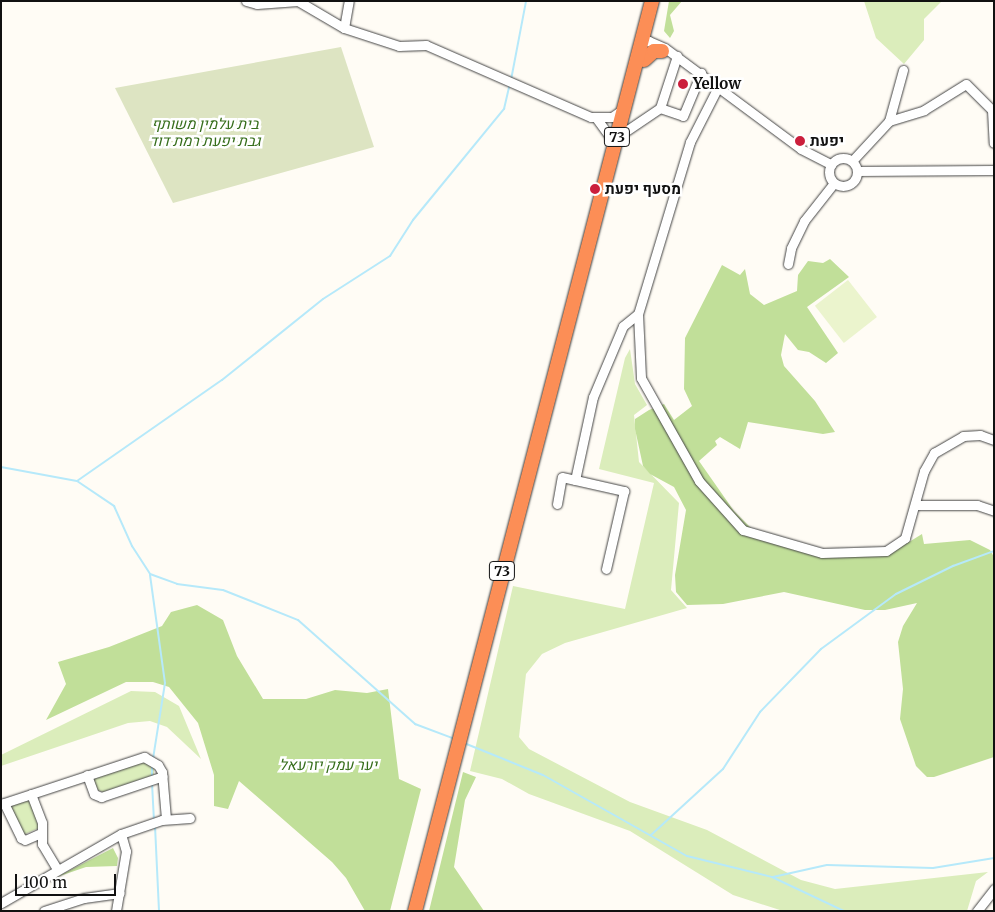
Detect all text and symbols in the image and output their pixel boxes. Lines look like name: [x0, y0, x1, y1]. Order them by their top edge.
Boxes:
place label: Yellow: [693, 75, 741, 93]
marker: Yellow: [677, 78, 689, 90]
park label: בית עלמין משותף גבת יפעת רמת דוד: [149, 114, 261, 149]
road number: 73: [603, 125, 631, 148]
place label: יפעת: [810, 132, 844, 150]
marker: יפעת: [794, 135, 806, 147]
place label: מסעף יפעת: [605, 180, 681, 198]
marker: מסעף יפעת: [589, 183, 601, 195]
road number: 73: [488, 560, 516, 582]
park label: יער עמק יזרעאל: [279, 756, 377, 774]
scale bar: [18, 864, 119, 896]
text: 100 m: [23, 873, 67, 892]

